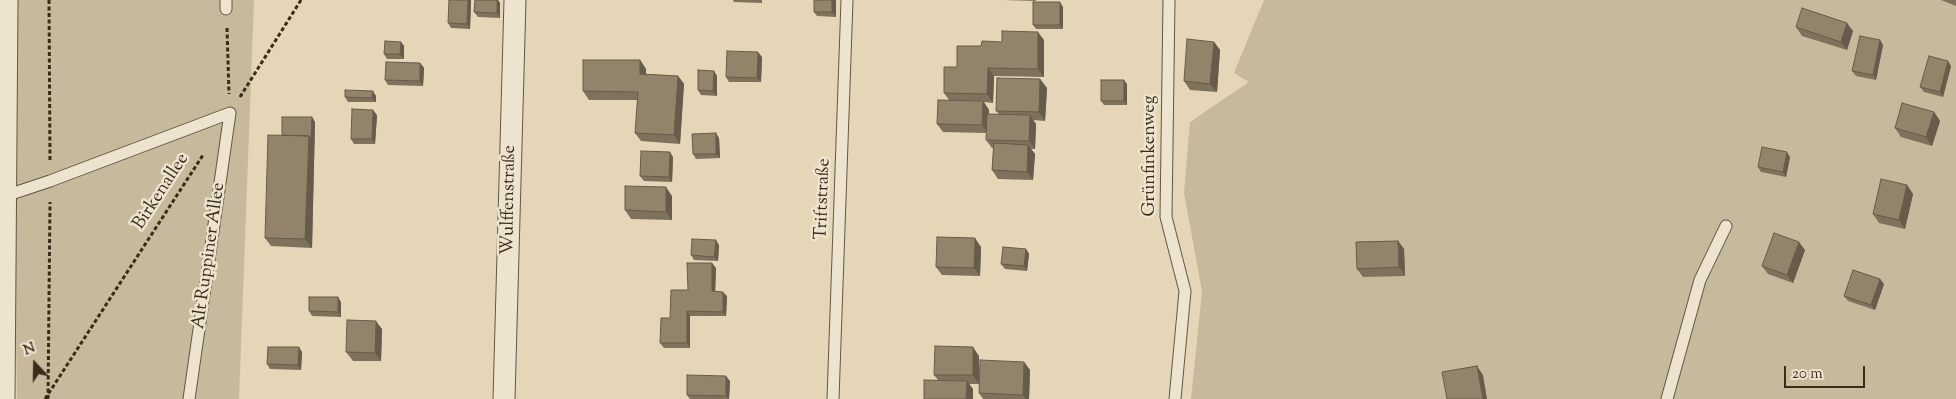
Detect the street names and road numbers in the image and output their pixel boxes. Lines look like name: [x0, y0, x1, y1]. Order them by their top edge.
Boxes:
street label: Grünfinkenweg: [1140, 96, 1162, 216]
street label: Wulffenstraße: [498, 145, 522, 255]
street label: Birkenallee: [129, 150, 195, 234]
street label: Triftstraße: [812, 158, 836, 240]
street label: Alt Ruppiner Allee: [189, 181, 231, 331]

